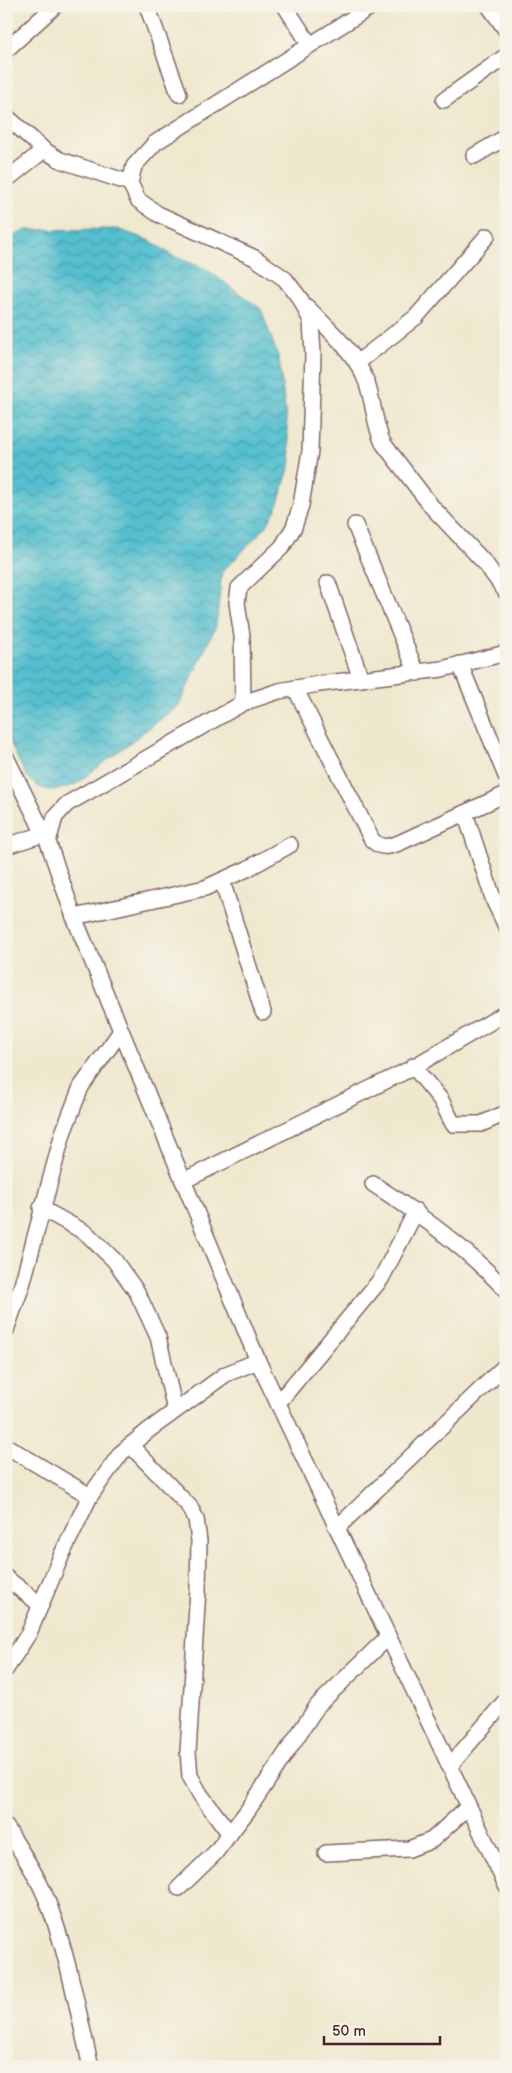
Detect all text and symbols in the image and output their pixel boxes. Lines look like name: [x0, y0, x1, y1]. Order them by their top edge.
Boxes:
scale bar: [324, 2013, 441, 2045]
text: 50 m: [332, 2022, 366, 2041]

